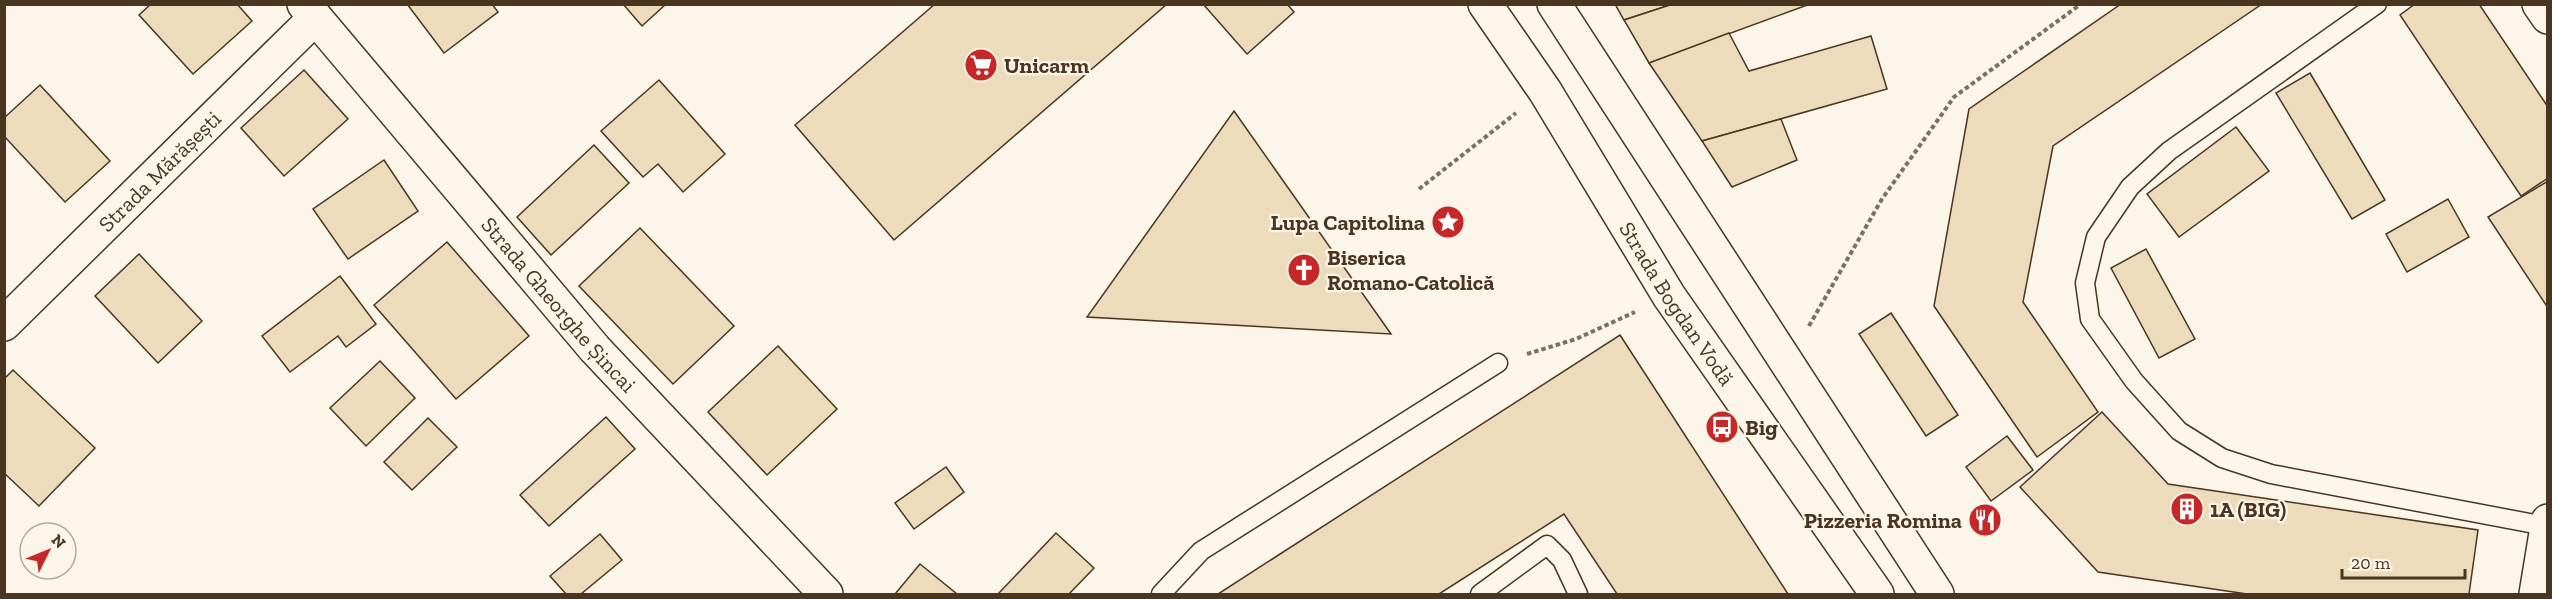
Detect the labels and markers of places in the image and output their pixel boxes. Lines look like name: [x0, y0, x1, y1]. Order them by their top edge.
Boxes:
supermarket icon: Unicarm: [963, 47, 999, 83]
place label: Unicarm: [1004, 52, 1090, 79]
place icon: Lupa Capitolina: [1430, 204, 1466, 240]
place label: Lupa Capitolina: [1271, 209, 1425, 236]
place label: Biserica Romano-Catolică: [1327, 244, 1494, 296]
church icon: Biserica Romano-Catolică: [1286, 252, 1322, 288]
bus stop icon: Big: [1704, 409, 1740, 445]
place label: Big: [1745, 414, 1778, 441]
building icon: 1A (BIG): [2169, 491, 2205, 527]
place label: 1A (BIG): [2210, 496, 2286, 523]
restaurant icon: Pizzeria Romina: [1967, 502, 2003, 538]
place label: Pizzeria Romina: [1804, 507, 1962, 534]

